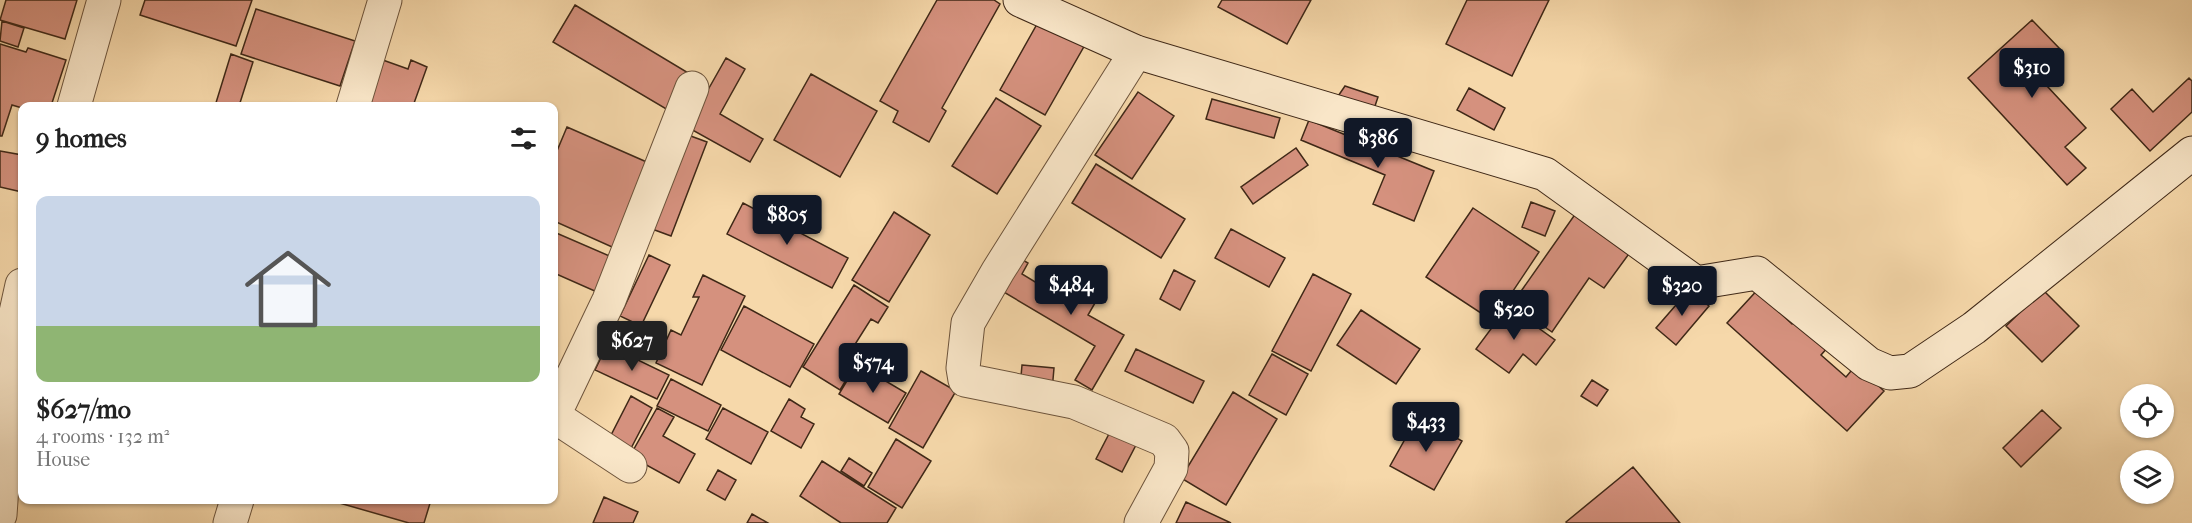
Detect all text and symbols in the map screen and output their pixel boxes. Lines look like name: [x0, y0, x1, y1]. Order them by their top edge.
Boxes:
pin: $310: [1996, 48, 2068, 99]
text: $310: [2013, 56, 2051, 79]
pin: $386: [1342, 118, 1414, 169]
icon: filters: [507, 122, 540, 155]
text: 9 homes: [36, 123, 127, 154]
text: $386: [1358, 126, 1398, 149]
pin: $805: [751, 195, 823, 246]
text: $805: [767, 203, 807, 226]
icon: home: [234, 235, 342, 343]
pin: $484: [1035, 265, 1107, 316]
pin: $320: [1646, 266, 1718, 317]
text: $484: [1049, 273, 1093, 296]
text: $320: [1662, 274, 1702, 297]
pin: $520: [1478, 290, 1550, 341]
text: $520: [1494, 298, 1534, 321]
pin: $627: [596, 321, 668, 372]
text: $627: [611, 329, 653, 352]
pin: $574: [837, 343, 909, 394]
text: $574: [853, 351, 893, 374]
map controls: [2120, 384, 2174, 504]
button: locate: [2120, 384, 2174, 438]
text: $627/mo: [36, 394, 131, 425]
pin: $433: [1390, 402, 1462, 453]
text: $433: [1406, 410, 1446, 433]
text: 4 rooms · 132 m²: [36, 425, 169, 448]
text: House: [36, 448, 90, 471]
button: layers: [2120, 450, 2174, 504]

